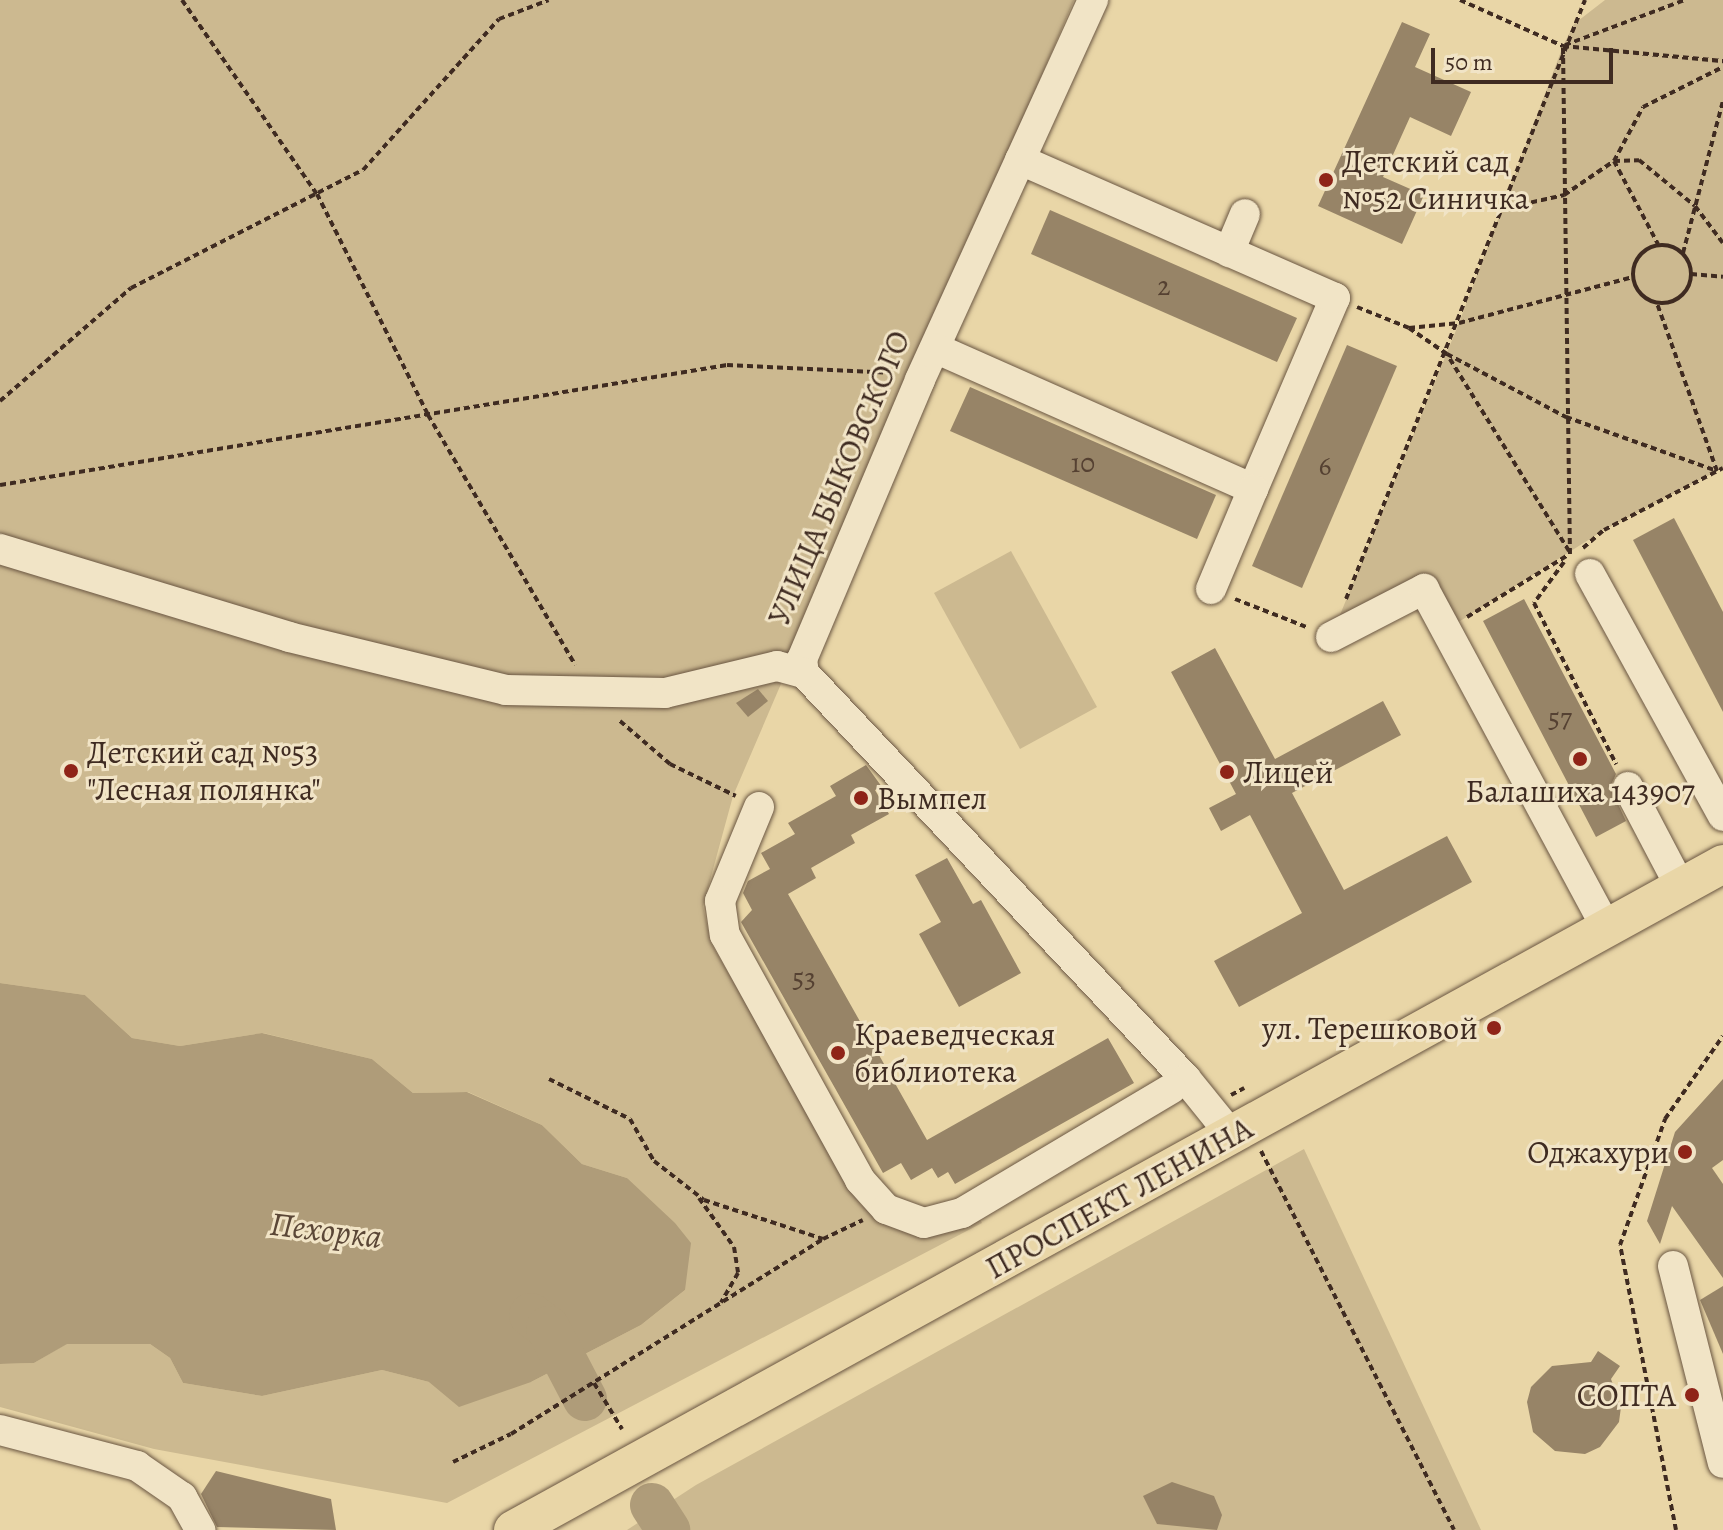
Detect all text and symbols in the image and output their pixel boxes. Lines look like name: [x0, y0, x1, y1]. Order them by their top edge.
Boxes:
scale bar: [1435, 32, 1617, 82]
text: 50 m: [1445, 46, 1493, 78]
place label: Детский сад №52 Синичка: [1342, 143, 1529, 218]
marker: Детский сад №52 Синичка: [1317, 171, 1335, 189]
house number: 2: [1157, 269, 1171, 303]
street label: УЛИЦА БЫКОВСКОГО: [760, 325, 918, 631]
house number: 10: [1071, 446, 1095, 480]
house number: 6: [1319, 449, 1331, 483]
house number: 57: [1548, 701, 1572, 735]
place label: Детский сад №53 "Лесная полянка": [87, 734, 321, 809]
marker: Балашиха 143907: [1571, 750, 1589, 768]
place label: Лицей: [1243, 753, 1333, 791]
marker: Детский сад №53 "Лесная полянка": [62, 762, 80, 780]
marker: Лицей: [1218, 763, 1236, 781]
place label: Балашиха 143907: [1465, 772, 1695, 810]
place label: Вымпел: [877, 779, 987, 817]
marker: Вымпел: [852, 789, 870, 807]
house number: 53: [792, 961, 816, 995]
place label: ул. Терешковой: [1261, 1009, 1478, 1047]
place label: Краеведческая библиотека: [854, 1016, 1055, 1091]
marker: ул. Терешковой: [1485, 1019, 1503, 1037]
marker: Краеведческая библиотека: [829, 1044, 847, 1062]
street label: ПРОСПЕКТ ЛЕНИНА: [979, 1109, 1259, 1287]
place label: Оджахури: [1527, 1133, 1669, 1171]
marker: Оджахури: [1676, 1143, 1694, 1161]
water label: Пехорка: [268, 1203, 384, 1257]
place label: СОПТА: [1577, 1376, 1676, 1414]
marker: СОПТА: [1683, 1386, 1701, 1404]

